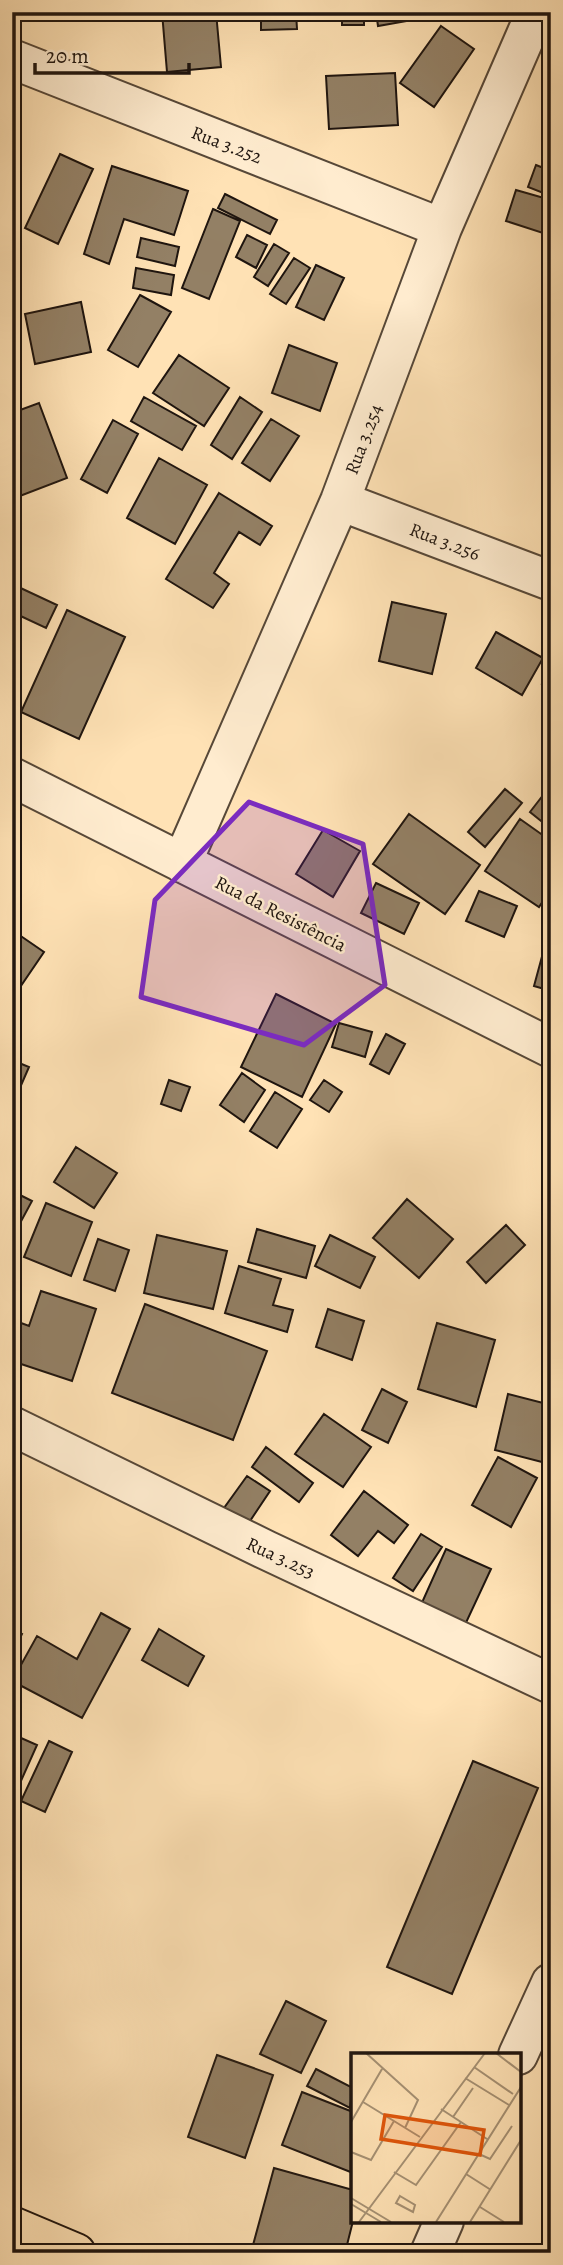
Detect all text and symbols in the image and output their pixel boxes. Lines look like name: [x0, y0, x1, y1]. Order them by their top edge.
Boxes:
scale bar: [35, 32, 189, 76]
text: 20 m: [46, 42, 89, 70]
street label: Rua 3.252: [188, 120, 266, 170]
street label: Rua 3.254: [339, 400, 389, 478]
street label: Rua 3.256: [406, 517, 484, 567]
street label: Rua da Resistência: [210, 870, 351, 958]
street label: Rua 3.253: [242, 1531, 319, 1585]
inset map: [351, 2053, 521, 2223]

